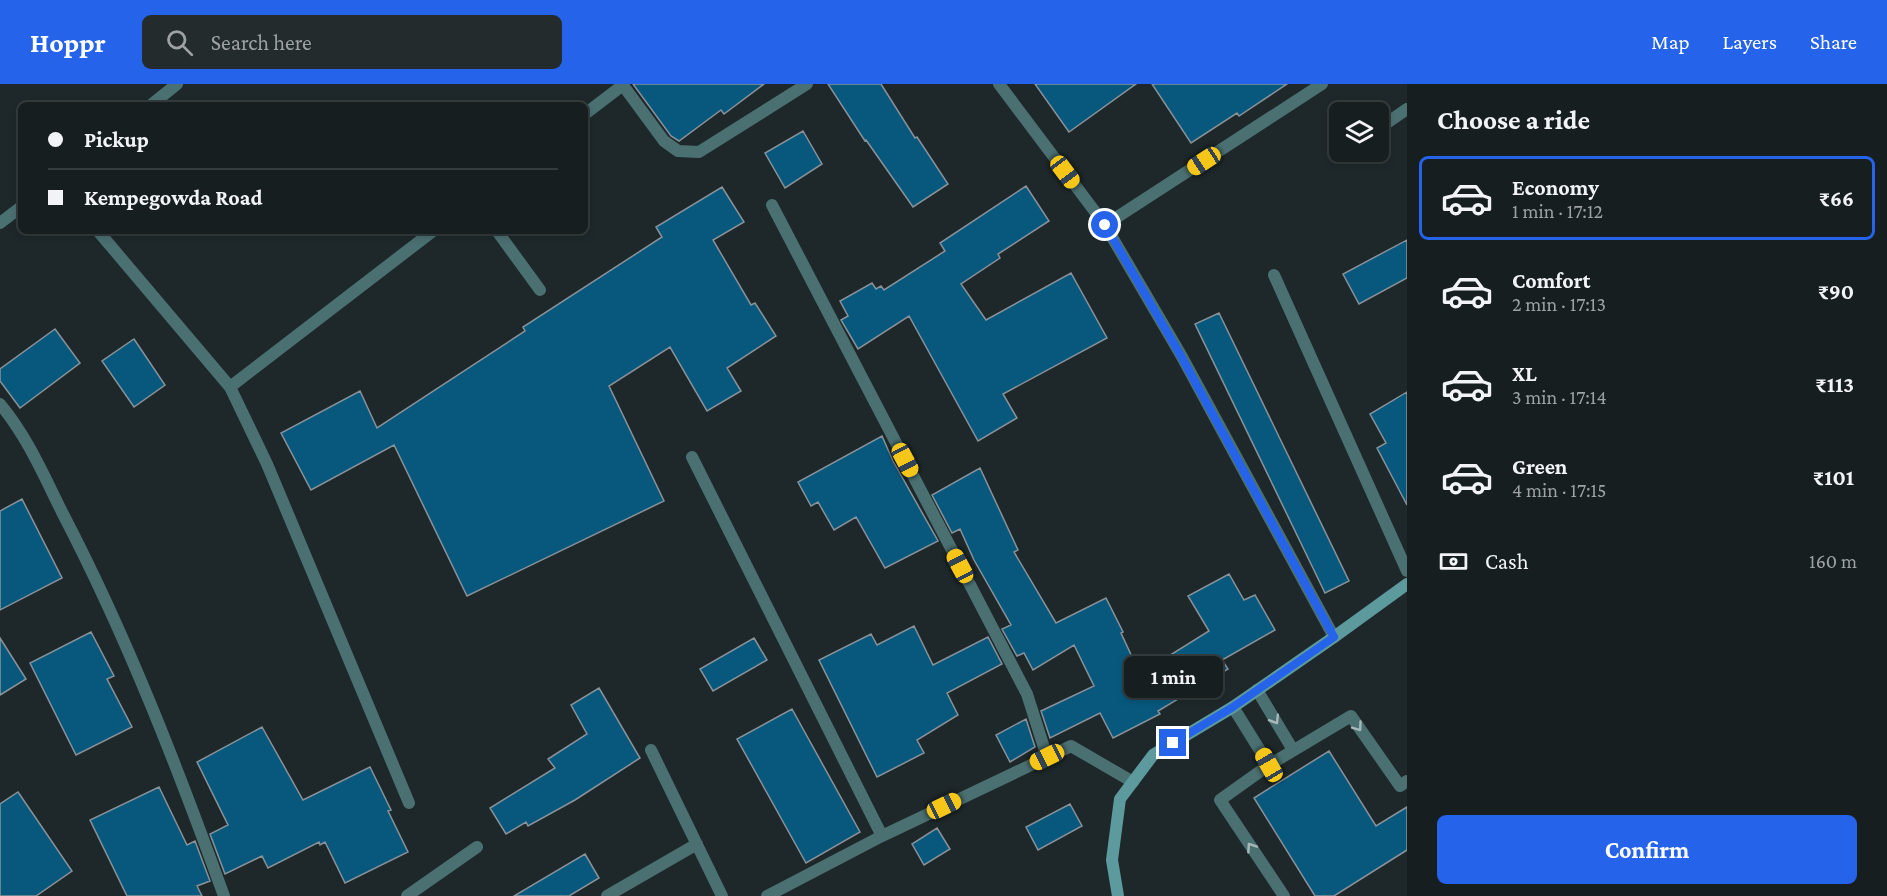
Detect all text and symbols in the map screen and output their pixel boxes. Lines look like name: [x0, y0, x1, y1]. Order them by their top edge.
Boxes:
search box: [142, 15, 562, 69]
icon: search: [163, 26, 196, 59]
text: Hoppr: [30, 27, 106, 58]
text: Search here: [211, 30, 312, 55]
text: Map: [1651, 30, 1690, 54]
text: Layers: [1723, 30, 1777, 54]
text: Share: [1810, 30, 1857, 54]
map controls: [1329, 102, 1389, 162]
button: layers: [1329, 102, 1389, 162]
text: Choose a ride: [1437, 105, 1590, 135]
text: Pickup: [84, 127, 149, 152]
car: [1184, 144, 1224, 178]
car: [1047, 152, 1083, 192]
icon: car: [1440, 171, 1494, 225]
text: Economy: [1512, 175, 1599, 200]
text: Kempegowda Road: [84, 185, 263, 210]
text: ₹66: [1819, 186, 1854, 211]
text: 1 min · 17:12: [1512, 200, 1603, 222]
route start: [1091, 211, 1118, 238]
icon: car: [1440, 264, 1494, 318]
text: Comfort: [1512, 268, 1590, 293]
text: ₹90: [1818, 279, 1854, 304]
text: 2 min · 17:13: [1512, 293, 1606, 315]
icon: car: [1440, 357, 1494, 411]
text: XL: [1512, 361, 1537, 386]
text: ₹113: [1815, 372, 1854, 397]
text: 3 min · 17:14: [1512, 386, 1607, 408]
car: [889, 440, 921, 480]
icon: car: [1440, 450, 1494, 504]
text: Green: [1512, 454, 1568, 479]
text: ₹101: [1813, 465, 1854, 490]
text: 4 min · 17:15: [1512, 479, 1607, 501]
icon: cash: [1437, 545, 1470, 578]
car: [944, 546, 976, 586]
text: Cash: [1485, 549, 1529, 574]
text: 160 m: [1809, 550, 1857, 572]
callout: 1 min: [1124, 656, 1222, 698]
text: 1 min: [1151, 666, 1196, 688]
one-way arrow: [1268, 714, 1280, 724]
one-way arrow: [1351, 720, 1362, 731]
route end: [1159, 729, 1186, 756]
car: [1027, 741, 1067, 773]
car: [1252, 745, 1286, 785]
car: [924, 790, 964, 822]
button: Confirm: [1437, 815, 1857, 884]
one-way arrow: [1247, 843, 1258, 854]

